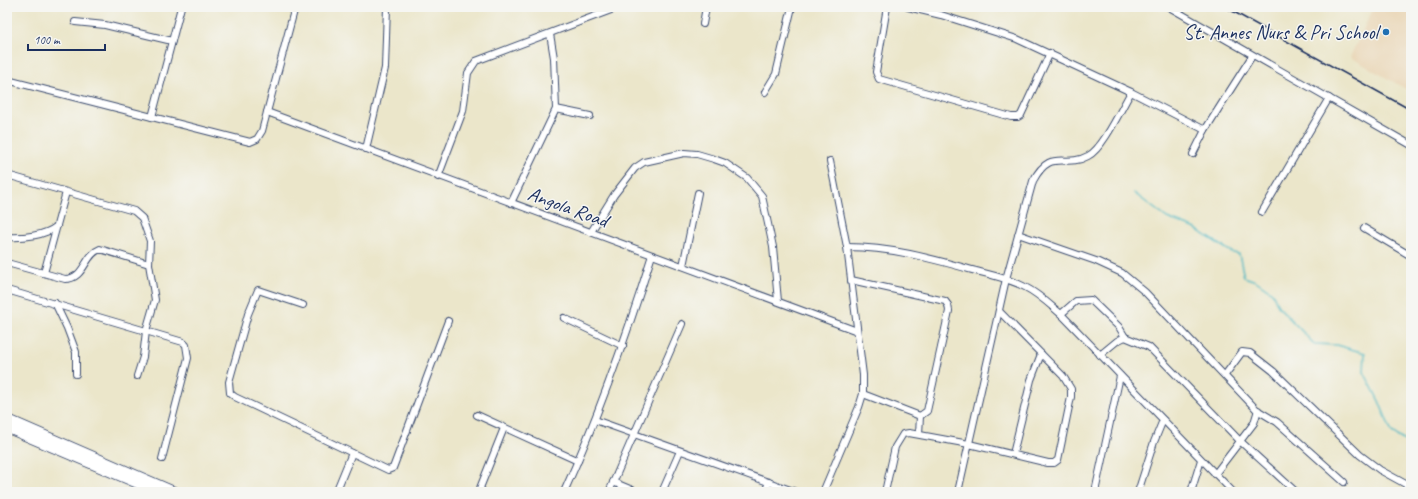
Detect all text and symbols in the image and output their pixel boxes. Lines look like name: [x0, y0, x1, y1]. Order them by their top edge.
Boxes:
place label: St. Annes Nurs & Pri School: [1184, 20, 1382, 45]
scale bar: [28, 26, 105, 52]
marker: St. Annes Nurs & Pri School: [1381, 27, 1391, 37]
text: 100 m: [34, 32, 61, 48]
street label: Angola Road: [525, 181, 614, 234]

